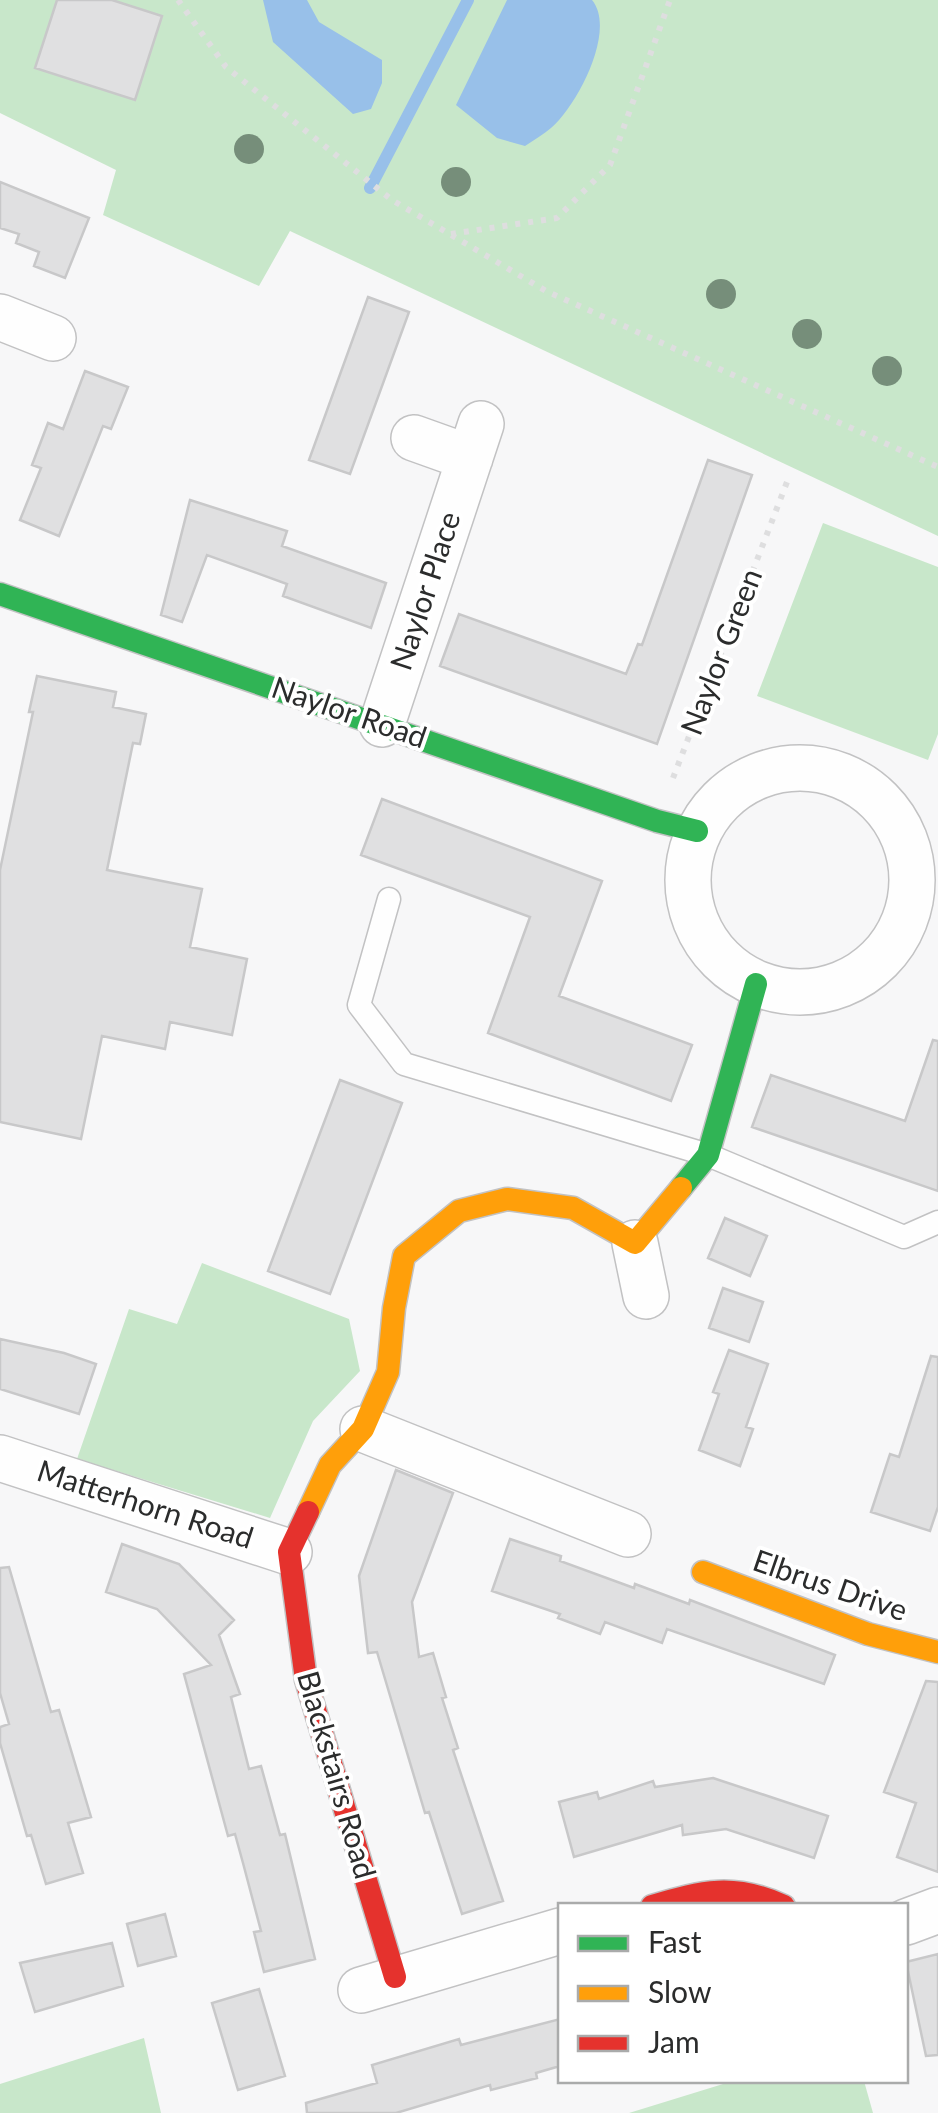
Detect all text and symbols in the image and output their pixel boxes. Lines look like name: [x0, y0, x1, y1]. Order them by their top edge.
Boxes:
street label: Naylor Place: [382, 507, 467, 674]
street label: Naylor Green: [672, 563, 768, 739]
street label: Naylor Road: [268, 668, 432, 754]
street label: Matterhorn Road: [33, 1451, 258, 1555]
street label: Elbrus Drive: [749, 1541, 913, 1627]
street label: Blackstairs Road: [291, 1666, 385, 1883]
legend: [558, 1903, 908, 2083]
text: Fast: [648, 1923, 702, 1959]
text: Slow: [648, 1973, 712, 2009]
text: Jam: [648, 2023, 700, 2059]

